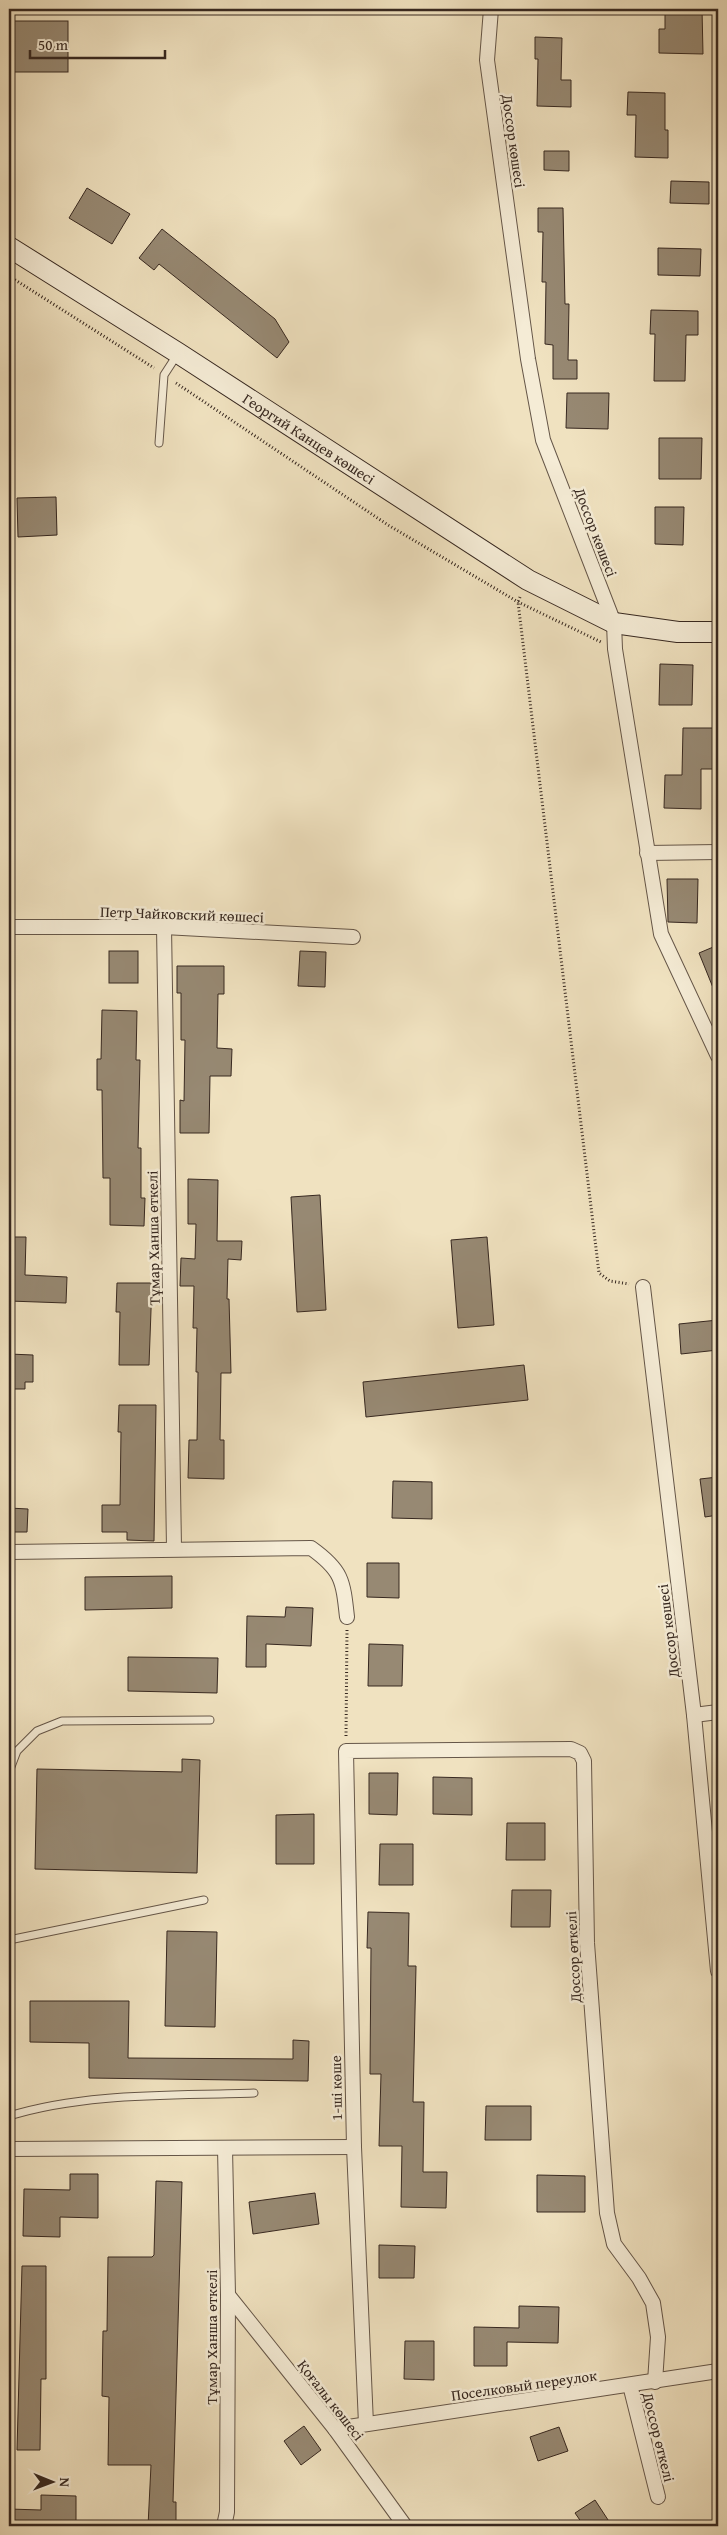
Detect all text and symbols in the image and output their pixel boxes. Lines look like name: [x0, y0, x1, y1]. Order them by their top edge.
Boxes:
scale bar: [30, 28, 165, 60]
text: 50 m: [38, 34, 69, 55]
street label: Доссор көшесі: [497, 92, 531, 189]
street label: Георгий Канцев көшесі: [239, 388, 379, 489]
street label: Доссор көшесі: [569, 483, 623, 580]
street label: Петр Чайковский көшесі: [100, 901, 264, 927]
street label: Тұмар Ханша өткелі: [141, 1170, 165, 1306]
street label: Доссор көшесі: [652, 1583, 684, 1680]
street label: Доссор өткелі: [560, 1911, 586, 2004]
street label: 1-ші көше: [325, 2055, 347, 2121]
street label: Тұмар Ханша өткелі: [201, 2270, 222, 2404]
street label: Қоғалы көшесі: [293, 2355, 369, 2445]
street label: Поселковый переулок: [450, 2364, 598, 2406]
street label: Доссор өткелі: [637, 2389, 680, 2484]
north arrow: [28, 2458, 78, 2508]
text: N: [55, 2477, 75, 2488]

